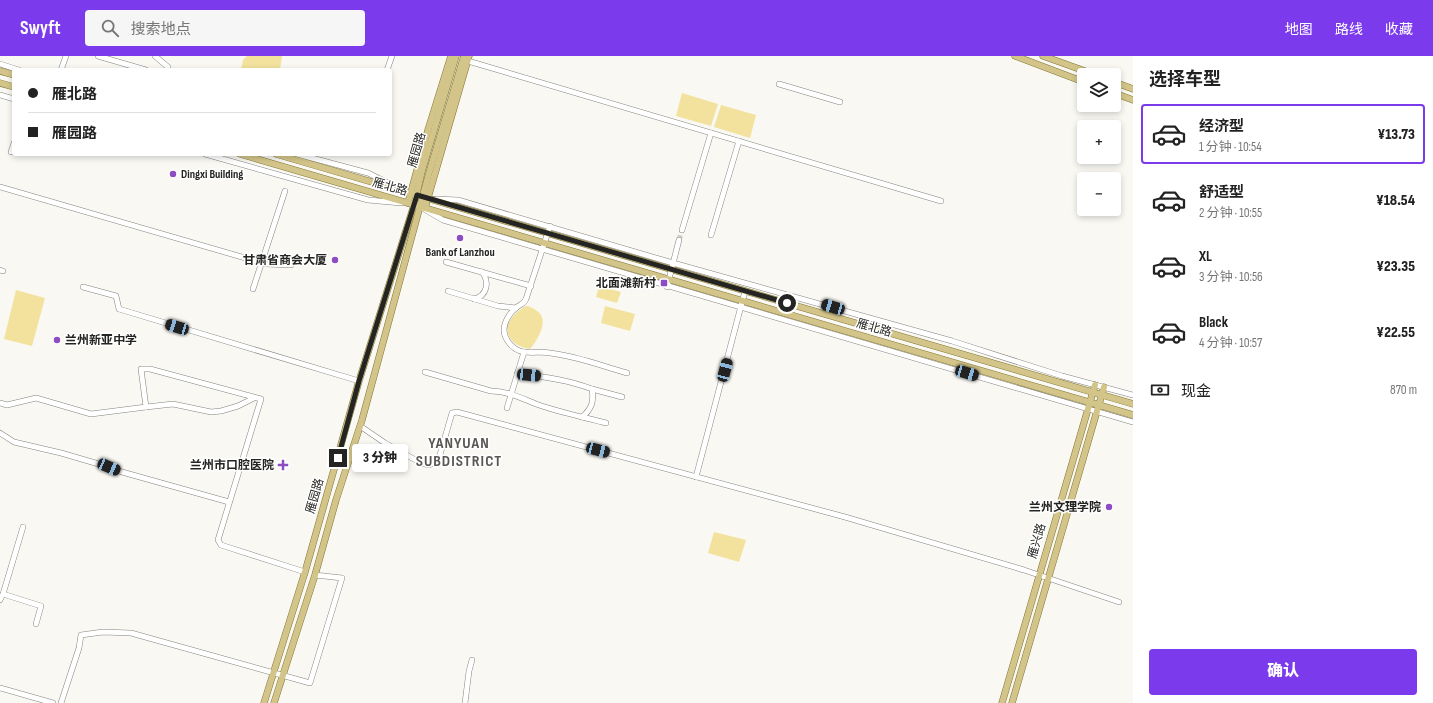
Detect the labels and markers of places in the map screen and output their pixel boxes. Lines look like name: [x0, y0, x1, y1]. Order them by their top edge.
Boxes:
place label: Dingxi Building: [181, 167, 243, 182]
marker: Dingxi Building: [168, 169, 178, 179]
marker: Bank of Lanzhou: [455, 233, 465, 243]
place label: Bank of Lanzhou: [425, 245, 495, 260]
place label: 甘肃省商会大厦: [243, 253, 327, 268]
marker: 甘肃省商会大厦: [330, 255, 340, 265]
place label: 北面滩新村: [596, 276, 656, 291]
marker: 北面滩新村: [659, 278, 669, 288]
place label: 兰州新亚中学: [65, 333, 137, 348]
marker: 兰州新亚中学: [52, 335, 62, 345]
place label: 兰州市口腔医院: [190, 458, 274, 473]
marker: 兰州市口腔医院: [277, 459, 289, 471]
place label: 兰州文理学院: [1029, 500, 1101, 515]
marker: 兰州文理学院: [1104, 502, 1114, 512]

